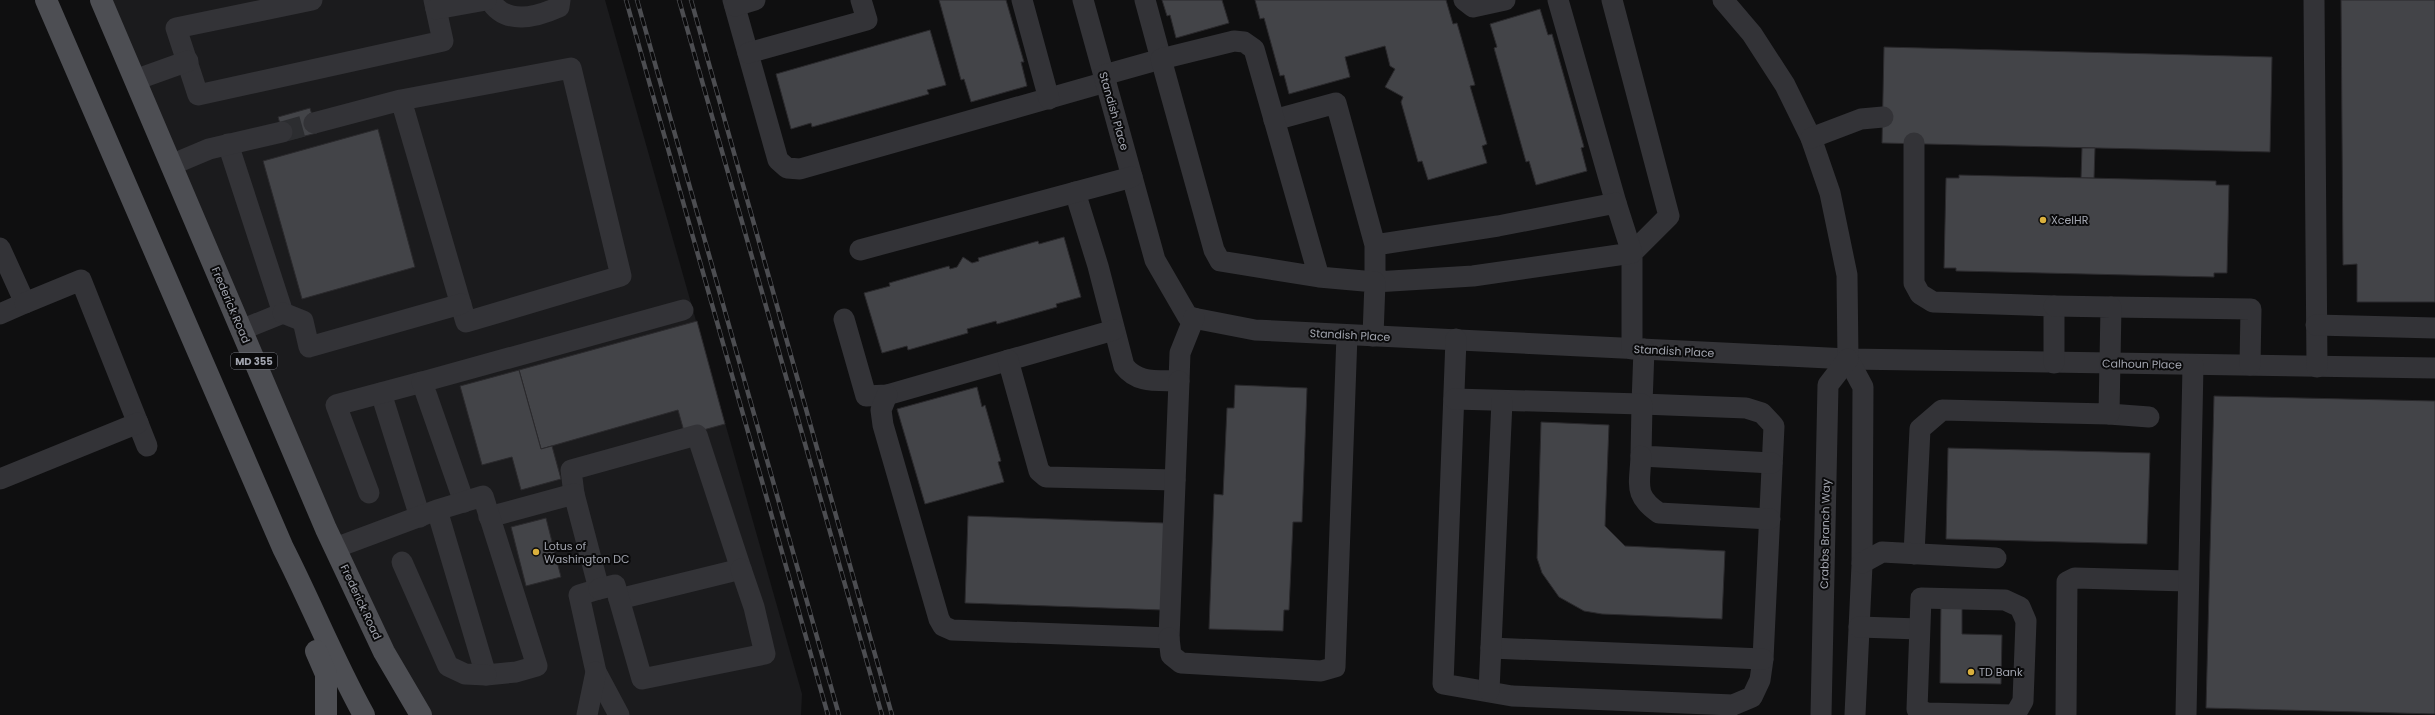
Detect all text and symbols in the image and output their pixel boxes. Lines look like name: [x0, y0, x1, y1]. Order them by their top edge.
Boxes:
street label: Standish Place: [1095, 70, 1133, 152]
place label: XcelHR: [2051, 212, 2089, 228]
marker: XcelHR: [2038, 215, 2048, 225]
street label: Frederick Road: [208, 264, 254, 346]
street label: Standish Place: [1309, 325, 1391, 345]
street label: Standish Place: [1633, 341, 1715, 361]
road number: MD 355: [231, 353, 277, 369]
street label: Calhoun Place: [2102, 355, 2182, 373]
street label: Crabbs Branch Way: [1816, 478, 1834, 589]
place label: Lotus of Washington DC: [544, 538, 629, 567]
marker: Lotus of Washington DC: [531, 547, 541, 557]
street label: Frederick Road: [337, 562, 385, 642]
place label: TD Bank: [1979, 664, 2023, 680]
marker: TD Bank: [1966, 667, 1976, 677]

